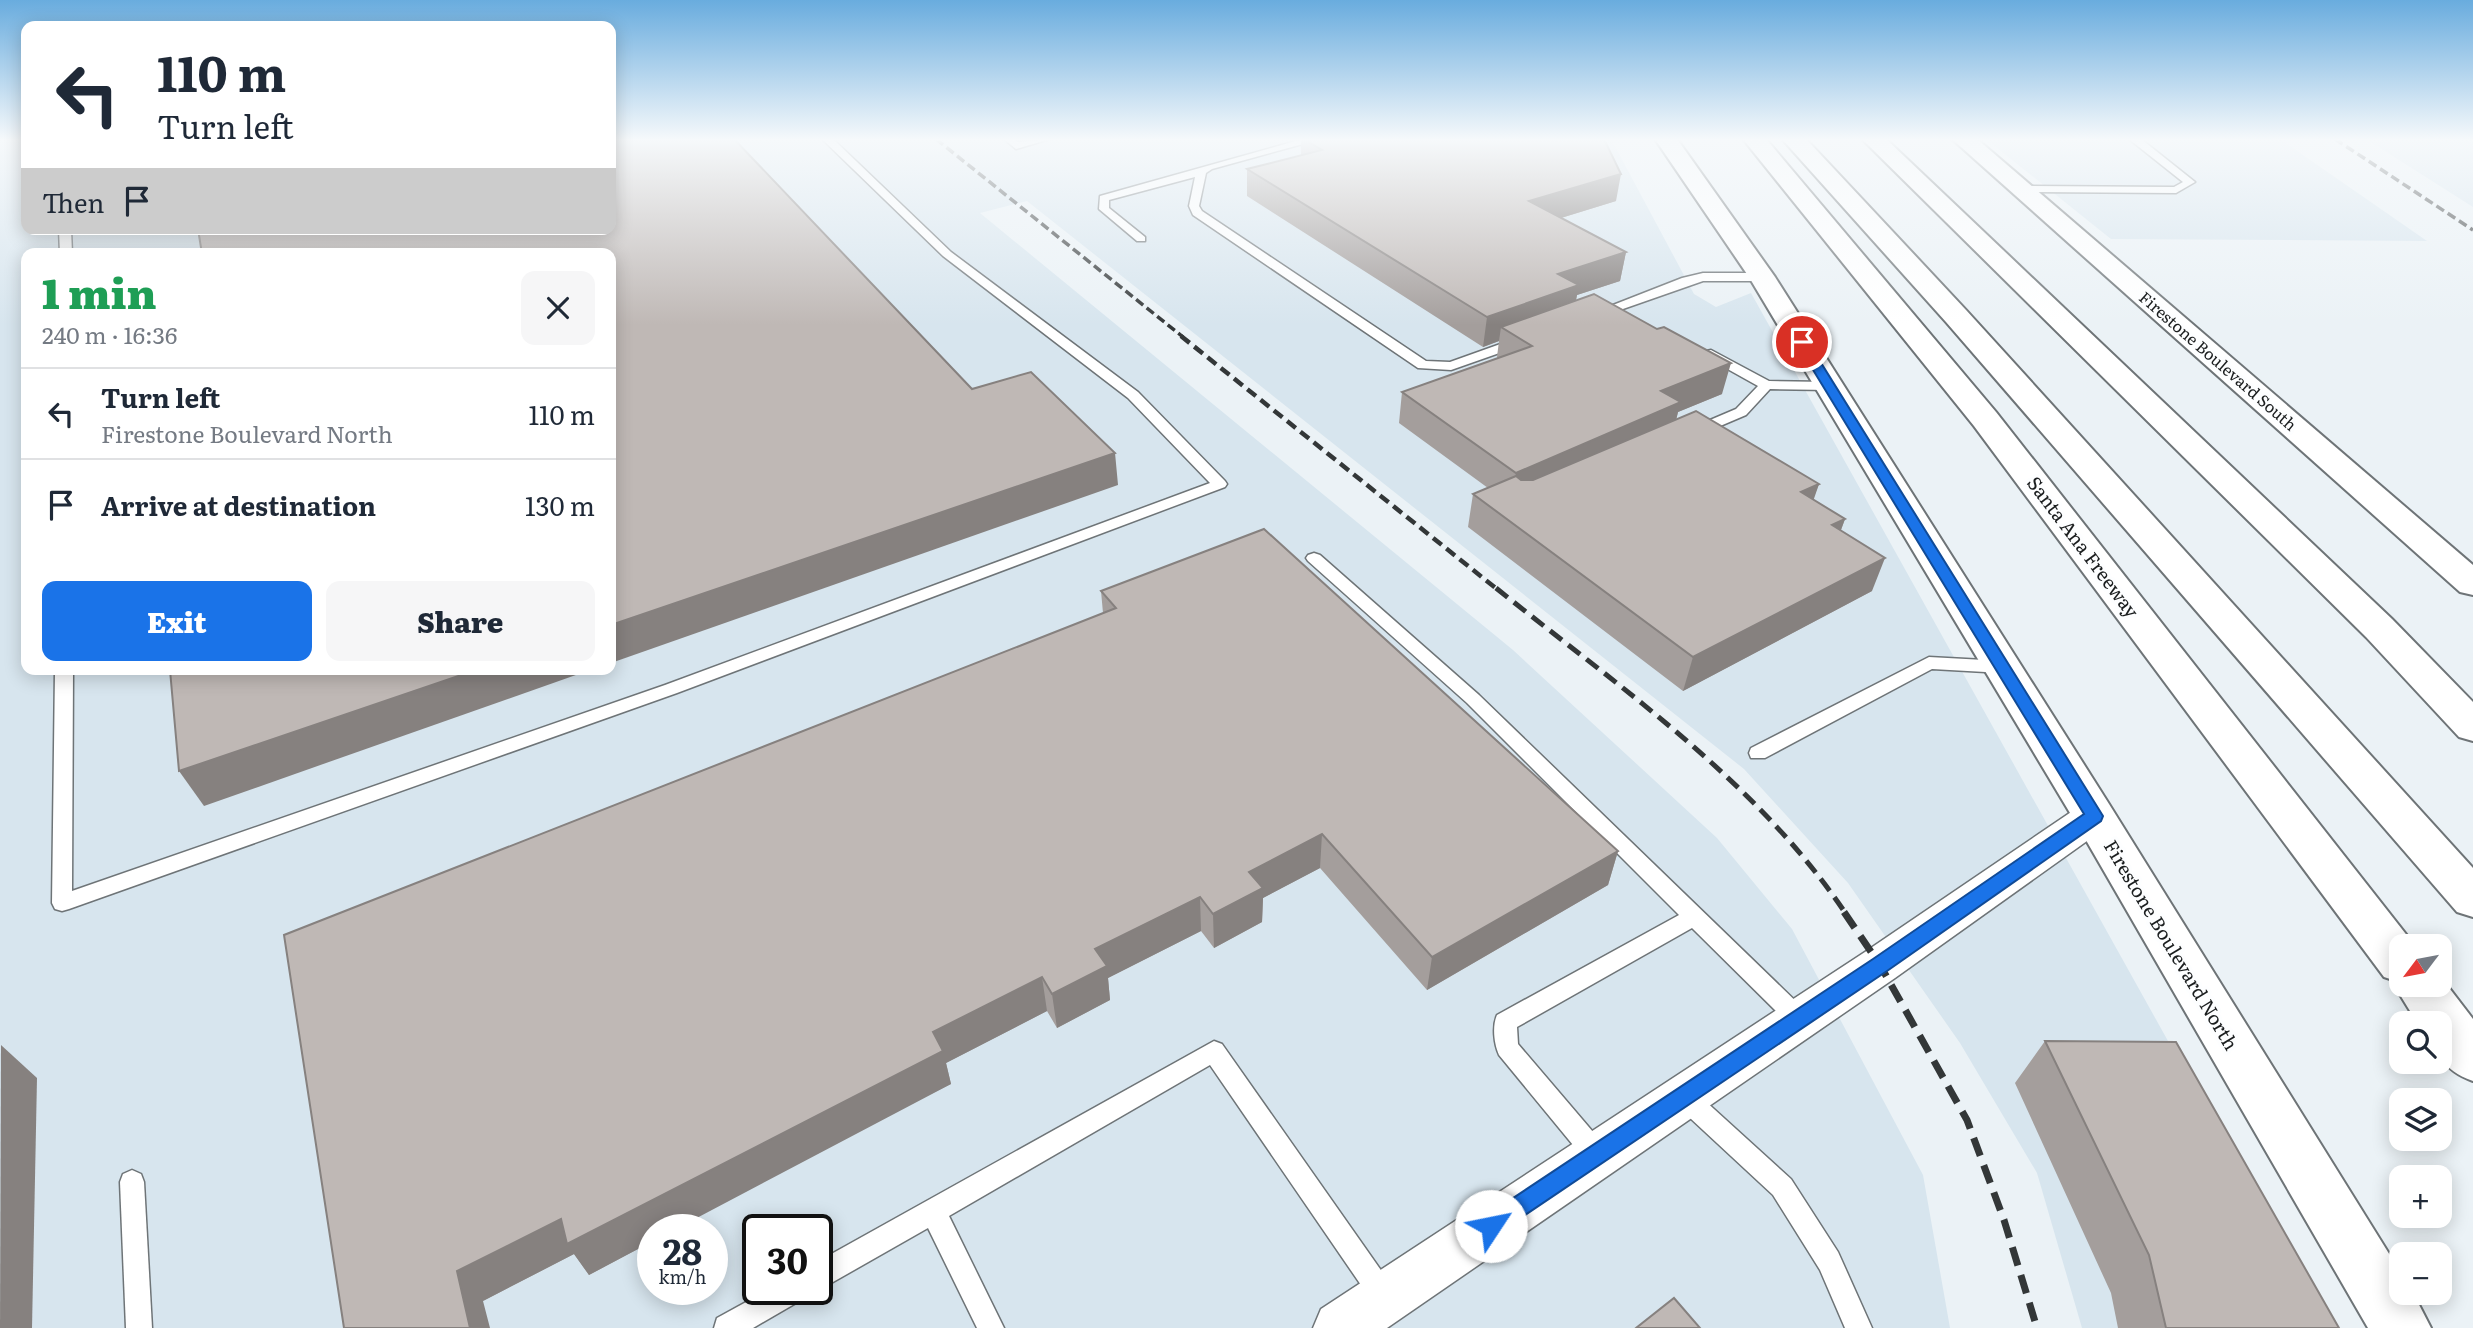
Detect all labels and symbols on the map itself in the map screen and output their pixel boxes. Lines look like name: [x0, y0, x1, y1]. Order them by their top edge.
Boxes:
street label: Firestone Boulevard South: [2134, 285, 2303, 436]
pin: [1772, 312, 1832, 372]
street label: Santa Ana Freeway: [2021, 470, 2146, 623]
street label: Firestone Boulevard North: [2098, 834, 2246, 1055]
north arrow: [2389, 934, 2452, 998]
position arrow: [1454, 1189, 1528, 1263]
speed limit sign: 30: [742, 1214, 833, 1305]

